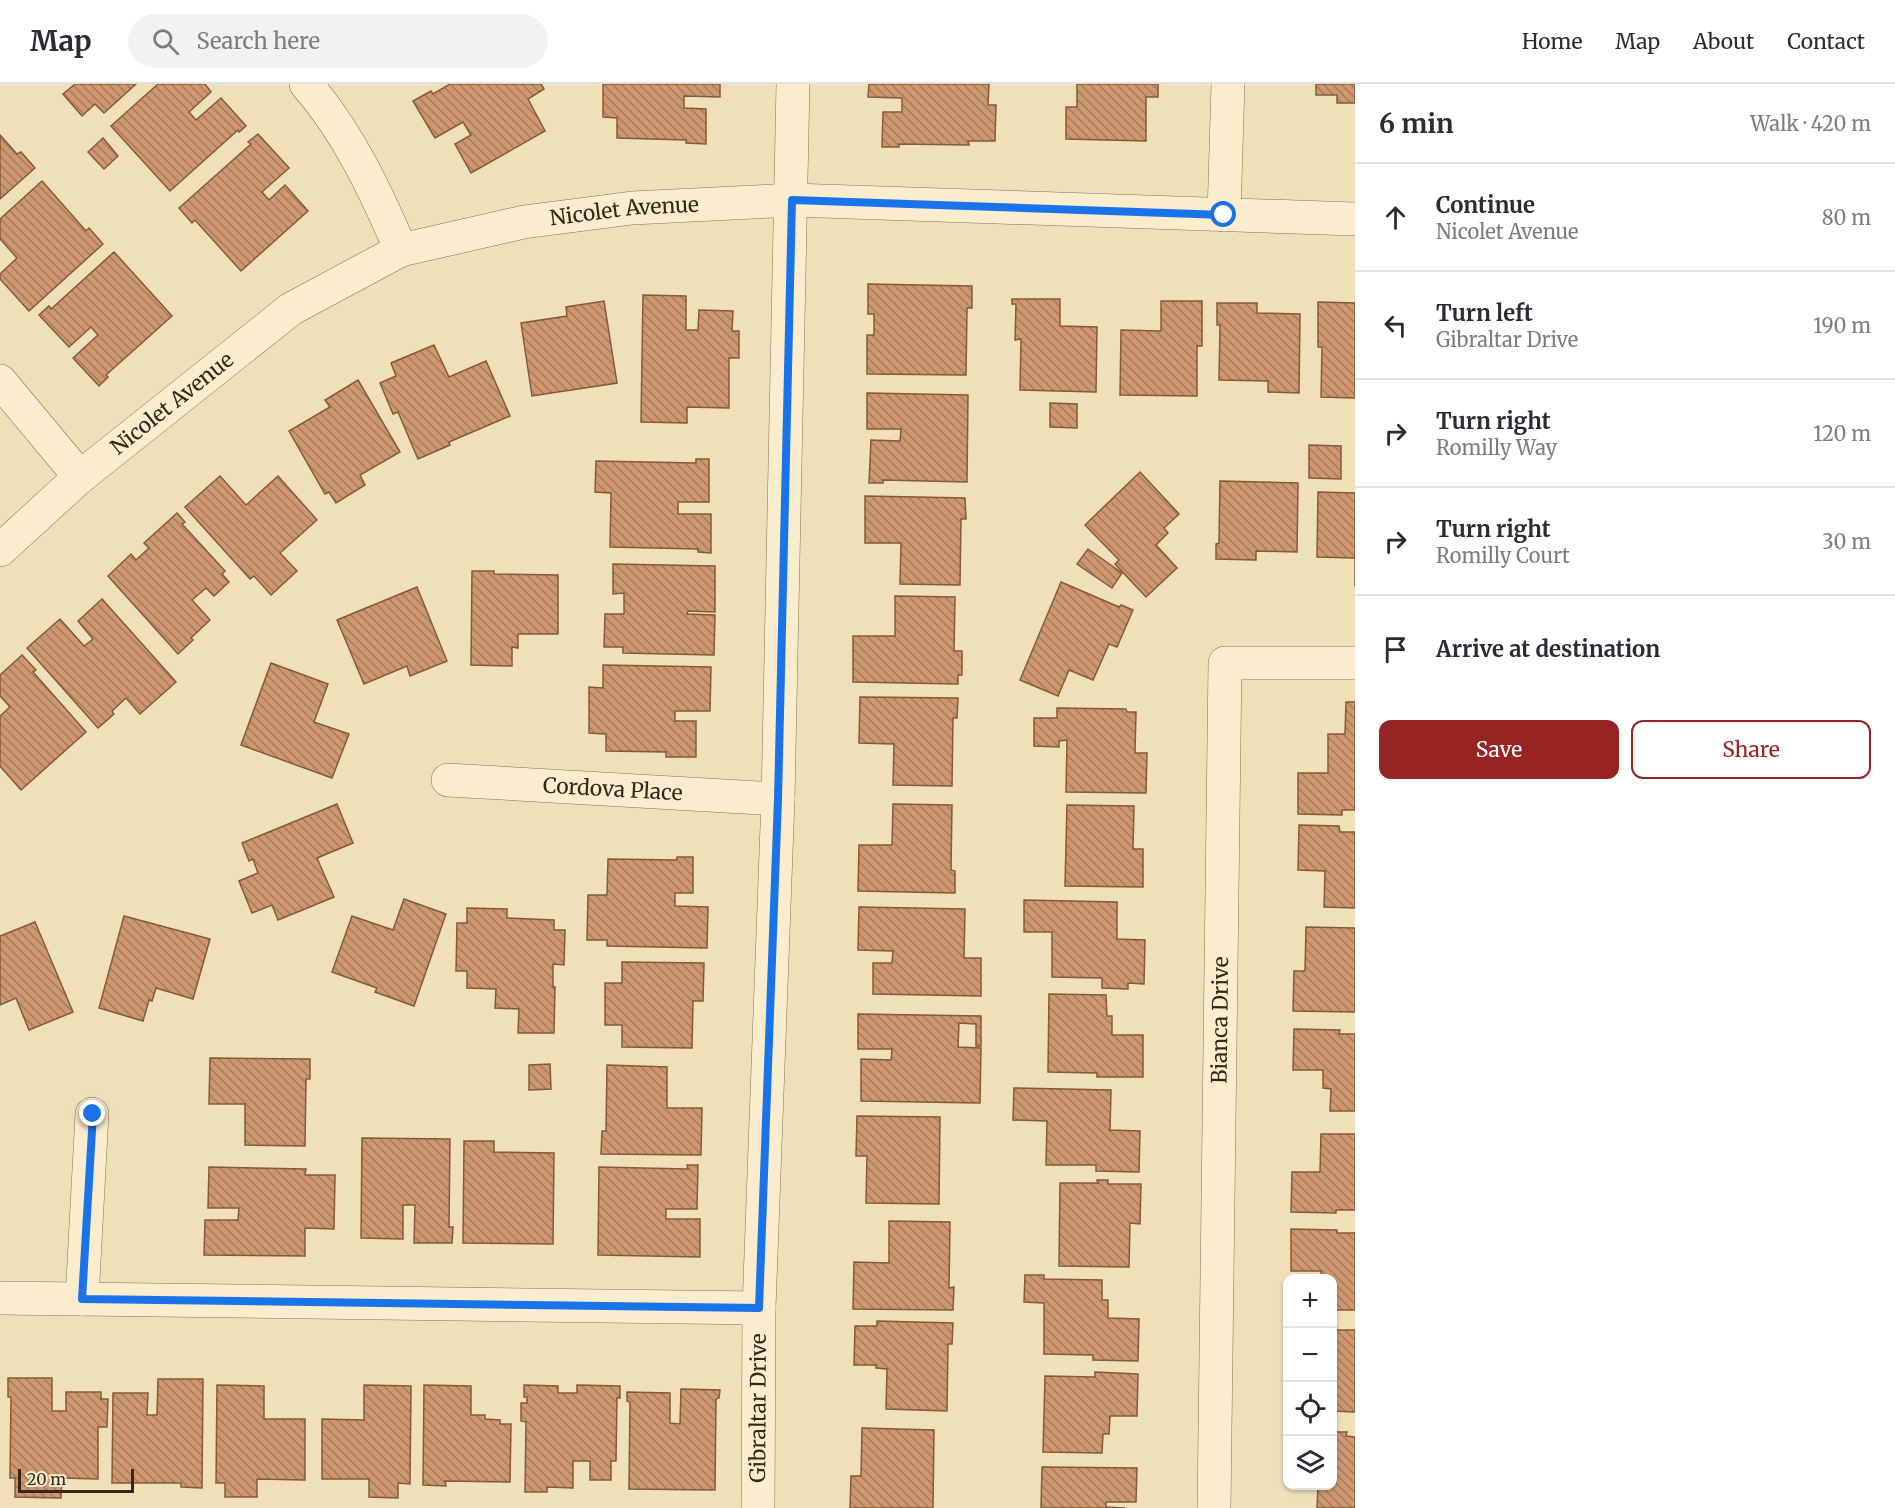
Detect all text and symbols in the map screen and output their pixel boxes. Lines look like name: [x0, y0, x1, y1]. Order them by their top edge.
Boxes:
search box: [128, 14, 548, 68]
text: Map: [30, 23, 92, 59]
icon: search: [149, 25, 182, 58]
text: Search here: [197, 27, 320, 55]
text: Home: [1522, 28, 1582, 55]
text: Map: [1615, 28, 1660, 55]
text: About: [1693, 28, 1754, 55]
text: Contact: [1787, 28, 1865, 55]
text: 6 min: [1379, 107, 1454, 140]
text: Walk · 420 m: [1750, 111, 1871, 136]
street label: Nicolet Avenue: [548, 191, 700, 232]
text: Continue: [1436, 191, 1535, 219]
route start: [1210, 201, 1236, 227]
icon: ahead: [1379, 201, 1412, 234]
text: 80 m: [1822, 205, 1871, 230]
text: Nicolet Avenue: [1436, 219, 1578, 244]
text: Turn left: [1436, 299, 1533, 327]
icon: left: [1379, 309, 1412, 342]
text: 190 m: [1813, 313, 1871, 338]
text: Gibraltar Drive: [1436, 327, 1578, 352]
street label: Nicolet Avenue: [105, 346, 239, 460]
text: Turn right: [1436, 407, 1550, 435]
icon: right: [1379, 417, 1412, 450]
text: 120 m: [1813, 421, 1871, 446]
text: Romilly Way: [1436, 435, 1557, 460]
text: Turn right: [1436, 515, 1550, 543]
icon: right: [1379, 525, 1412, 558]
text: 30 m: [1822, 529, 1871, 554]
text: Romilly Court: [1436, 543, 1570, 568]
icon: arrive: [1379, 633, 1412, 666]
text: Arrive at destination: [1436, 635, 1660, 663]
button: Save: [1379, 720, 1619, 779]
button: Share: [1631, 720, 1871, 779]
street label: Cordova Place: [542, 771, 683, 806]
street label: Bianca Drive: [1206, 956, 1234, 1084]
route end: [79, 1100, 105, 1126]
map controls: [1283, 1274, 1337, 1490]
button: +: [1283, 1274, 1337, 1328]
button: −: [1283, 1328, 1337, 1382]
street label: Gibraltar Drive: [744, 1333, 772, 1483]
button: locate: [1283, 1382, 1337, 1436]
button: layers: [1283, 1436, 1337, 1490]
scale bar: [18, 1466, 134, 1494]
text: 20 m: [27, 1469, 66, 1489]

